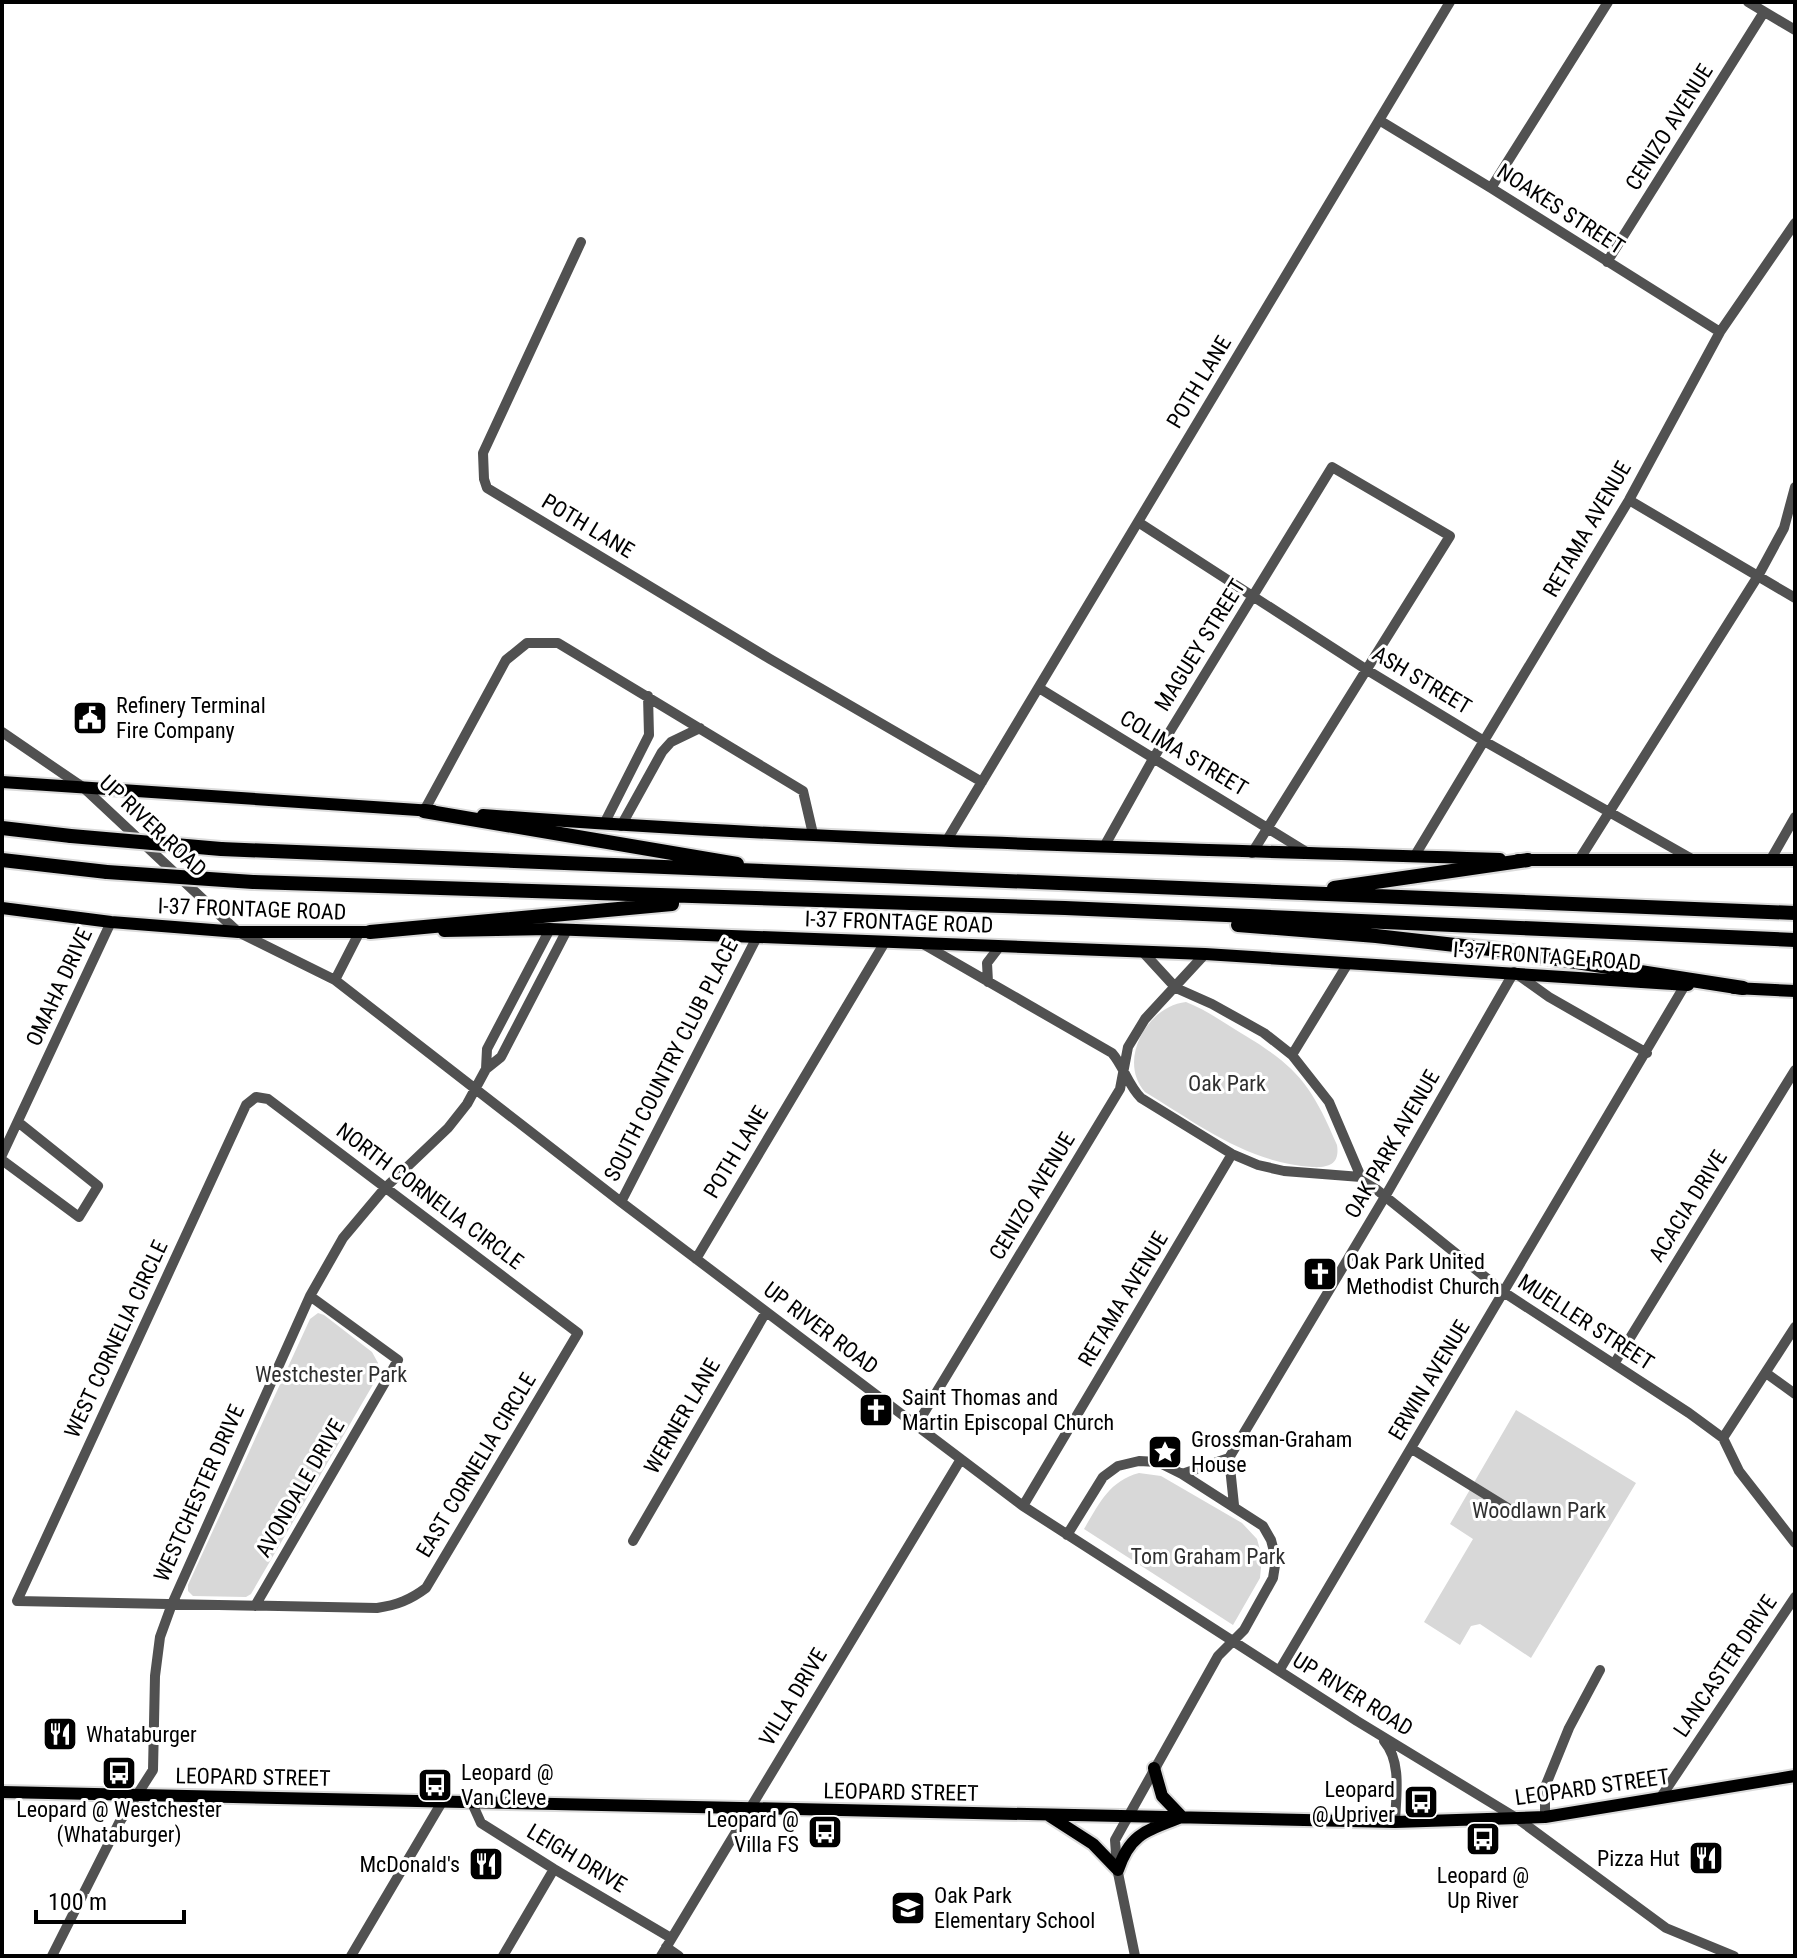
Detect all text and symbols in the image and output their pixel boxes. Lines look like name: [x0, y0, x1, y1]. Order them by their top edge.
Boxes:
street label: CENIZO AVENUE: [1620, 59, 1718, 195]
street label: NOAKES STREET: [1493, 159, 1629, 259]
street label: POTH LANE: [1162, 331, 1236, 433]
street label: RETAMA AVENUE: [1538, 457, 1636, 601]
street label: POTH LANE: [537, 489, 639, 563]
street label: MAGUEY STREET: [1150, 575, 1250, 715]
street label: ASH STREET: [1368, 641, 1476, 719]
place label: Refinery Terminal Fire Company: [116, 693, 266, 743]
public building icon: Refinery Terminal Fire Company: [71, 699, 109, 737]
street label: COLIMA STREET: [1116, 705, 1252, 801]
street label: UP RIVER ROAD: [94, 770, 212, 882]
street label: I-37 FRONTAGE ROAD: [157, 893, 347, 925]
street label: I-37 FRONTAGE ROAD: [804, 906, 994, 938]
street label: OMAHA DRIVE: [21, 924, 97, 1050]
street label: SOUTH COUNTRY CLUB PLACE: [599, 935, 743, 1185]
street label: I-37 FRONTAGE ROAD: [1452, 937, 1642, 975]
street label: OAK PARK AVENUE: [1339, 1065, 1445, 1222]
park label: Oak Park: [1188, 1071, 1266, 1096]
street label: POTH LANE: [699, 1101, 773, 1203]
street label: NORTH CORNELIA CIRCLE: [332, 1118, 528, 1274]
street label: CENIZO AVENUE: [984, 1128, 1080, 1264]
street label: ACACIA DRIVE: [1644, 1146, 1732, 1266]
street label: RETAMA AVENUE: [1073, 1227, 1173, 1371]
street label: WEST CORNELIA CIRCLE: [59, 1236, 173, 1441]
place label: Oak Park United Methodist Church: [1346, 1249, 1500, 1299]
church icon: Oak Park United Methodist Church: [1301, 1255, 1339, 1293]
street label: MUELLER STREET: [1514, 1269, 1658, 1375]
street label: UP RIVER ROAD: [759, 1277, 883, 1379]
street label: ERWIN AVENUE: [1383, 1315, 1475, 1445]
street label: WERNER LANE: [639, 1354, 725, 1478]
park label: Westchester Park: [255, 1362, 407, 1387]
street label: EAST CORNELIA CIRCLE: [411, 1368, 541, 1562]
place label: Saint Thomas and Martin Episcopal Church: [902, 1385, 1114, 1435]
church icon: Saint Thomas and Martin Episcopal Church: [857, 1391, 895, 1429]
street label: WESTCHESTER DRIVE: [149, 1401, 249, 1585]
street label: AVONDALE DRIVE: [250, 1414, 350, 1561]
place label: Grossman-Graham House: [1191, 1427, 1352, 1477]
place icon: Grossman-Graham House: [1146, 1433, 1184, 1471]
park label: Woodlawn Park: [1472, 1498, 1606, 1523]
park label: Tom Graham Park: [1131, 1544, 1286, 1569]
street label: LANCASTER DRIVE: [1668, 1590, 1782, 1742]
street label: VILLA DRIVE: [754, 1643, 832, 1750]
street label: UP RIVER ROAD: [1288, 1647, 1418, 1741]
restaurant icon: Whataburger: [41, 1715, 79, 1753]
place label: Whataburger: [86, 1722, 197, 1747]
bus stop icon: Leopard @ Westchester (Whataburger): [100, 1754, 138, 1792]
place label: Leopard @ Van Cleve: [461, 1760, 554, 1810]
street label: LEOPARD STREET: [175, 1763, 331, 1791]
street label: LEOPARD STREET: [1513, 1764, 1671, 1810]
bus stop icon: Leopard @ Van Cleve: [416, 1766, 454, 1804]
place label: Leopard @ Upriver: [1312, 1777, 1395, 1827]
street label: LEOPARD STREET: [823, 1778, 979, 1806]
bus stop icon: Leopard @ Upriver: [1402, 1783, 1440, 1821]
place label: Leopard @ Westchester (Whataburger): [16, 1797, 222, 1848]
place label: Leopard @ Villa FS: [706, 1807, 799, 1857]
bus stop icon: Leopard @ Villa FS: [806, 1813, 844, 1851]
street label: LEIGH DRIVE: [523, 1819, 631, 1897]
bus stop icon: Leopard @ Up River: [1464, 1820, 1502, 1858]
restaurant icon: Pizza Hut: [1687, 1839, 1725, 1877]
restaurant icon: McDonald's: [467, 1845, 505, 1883]
place label: Pizza Hut: [1597, 1846, 1680, 1871]
place label: McDonald's: [359, 1852, 460, 1877]
place label: Leopard @ Up River: [1437, 1863, 1529, 1913]
scale bar: [36, 1874, 184, 1924]
place label: Oak Park Elementary School: [934, 1883, 1095, 1933]
text: 100 m: [48, 1888, 107, 1916]
school or university icon: Oak Park Elementary School: [889, 1889, 927, 1927]

